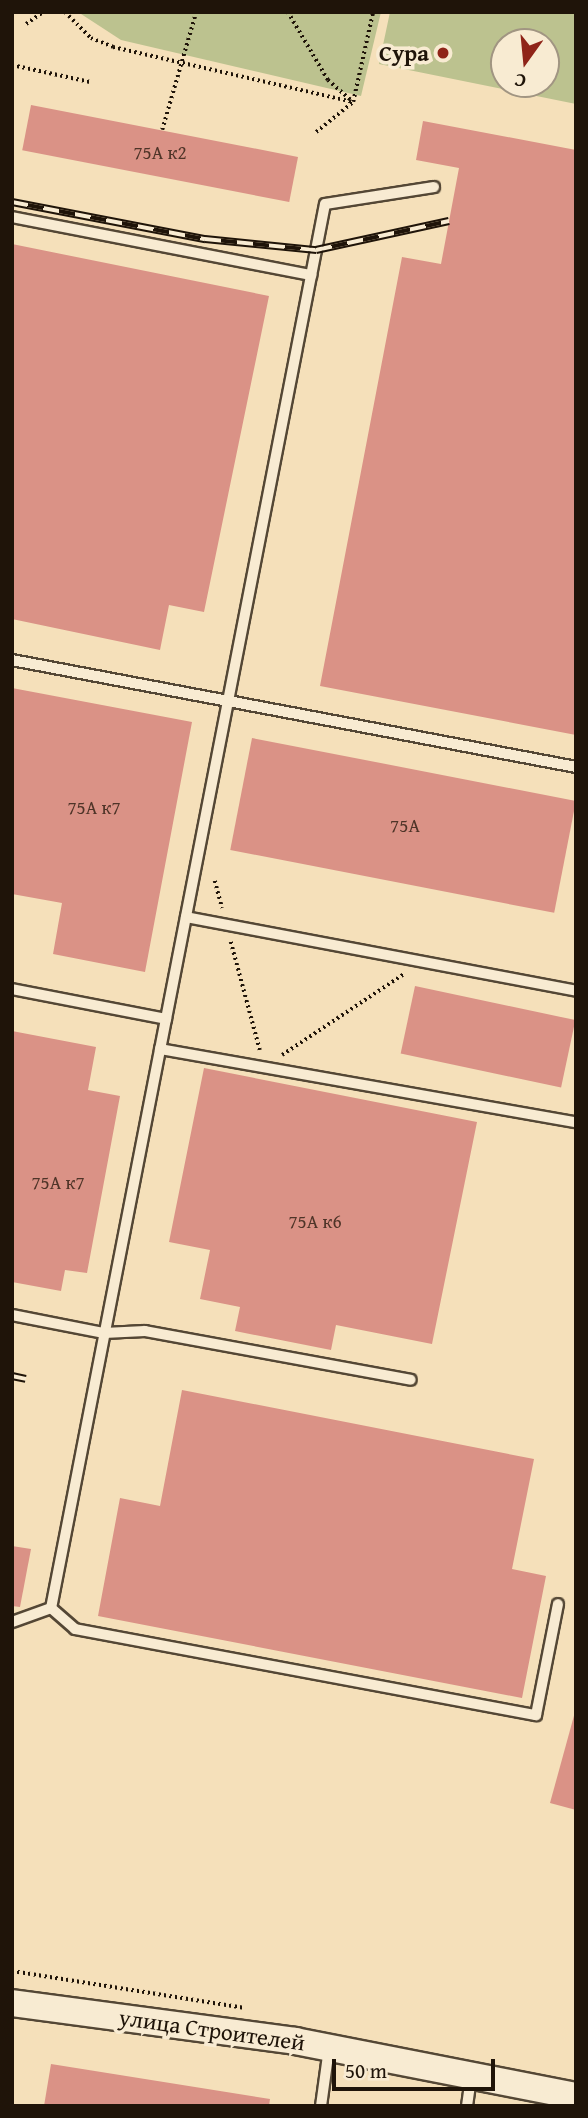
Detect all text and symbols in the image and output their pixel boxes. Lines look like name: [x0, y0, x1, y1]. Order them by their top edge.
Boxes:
north arrow: [490, 28, 560, 98]
place label: Сура: [379, 39, 429, 67]
marker: Сура: [435, 45, 451, 61]
text: С: [511, 66, 529, 96]
house number: 75А к2: [133, 142, 187, 164]
house number: 75А к7: [67, 797, 121, 819]
house number: 75А: [390, 815, 420, 837]
house number: 75А к7: [31, 1172, 85, 1194]
house number: 75А к6: [288, 1211, 342, 1233]
street label: улица Строителей: [117, 2003, 307, 2057]
scale bar: [336, 2044, 499, 2088]
text: 50 m: [345, 2055, 387, 2086]

